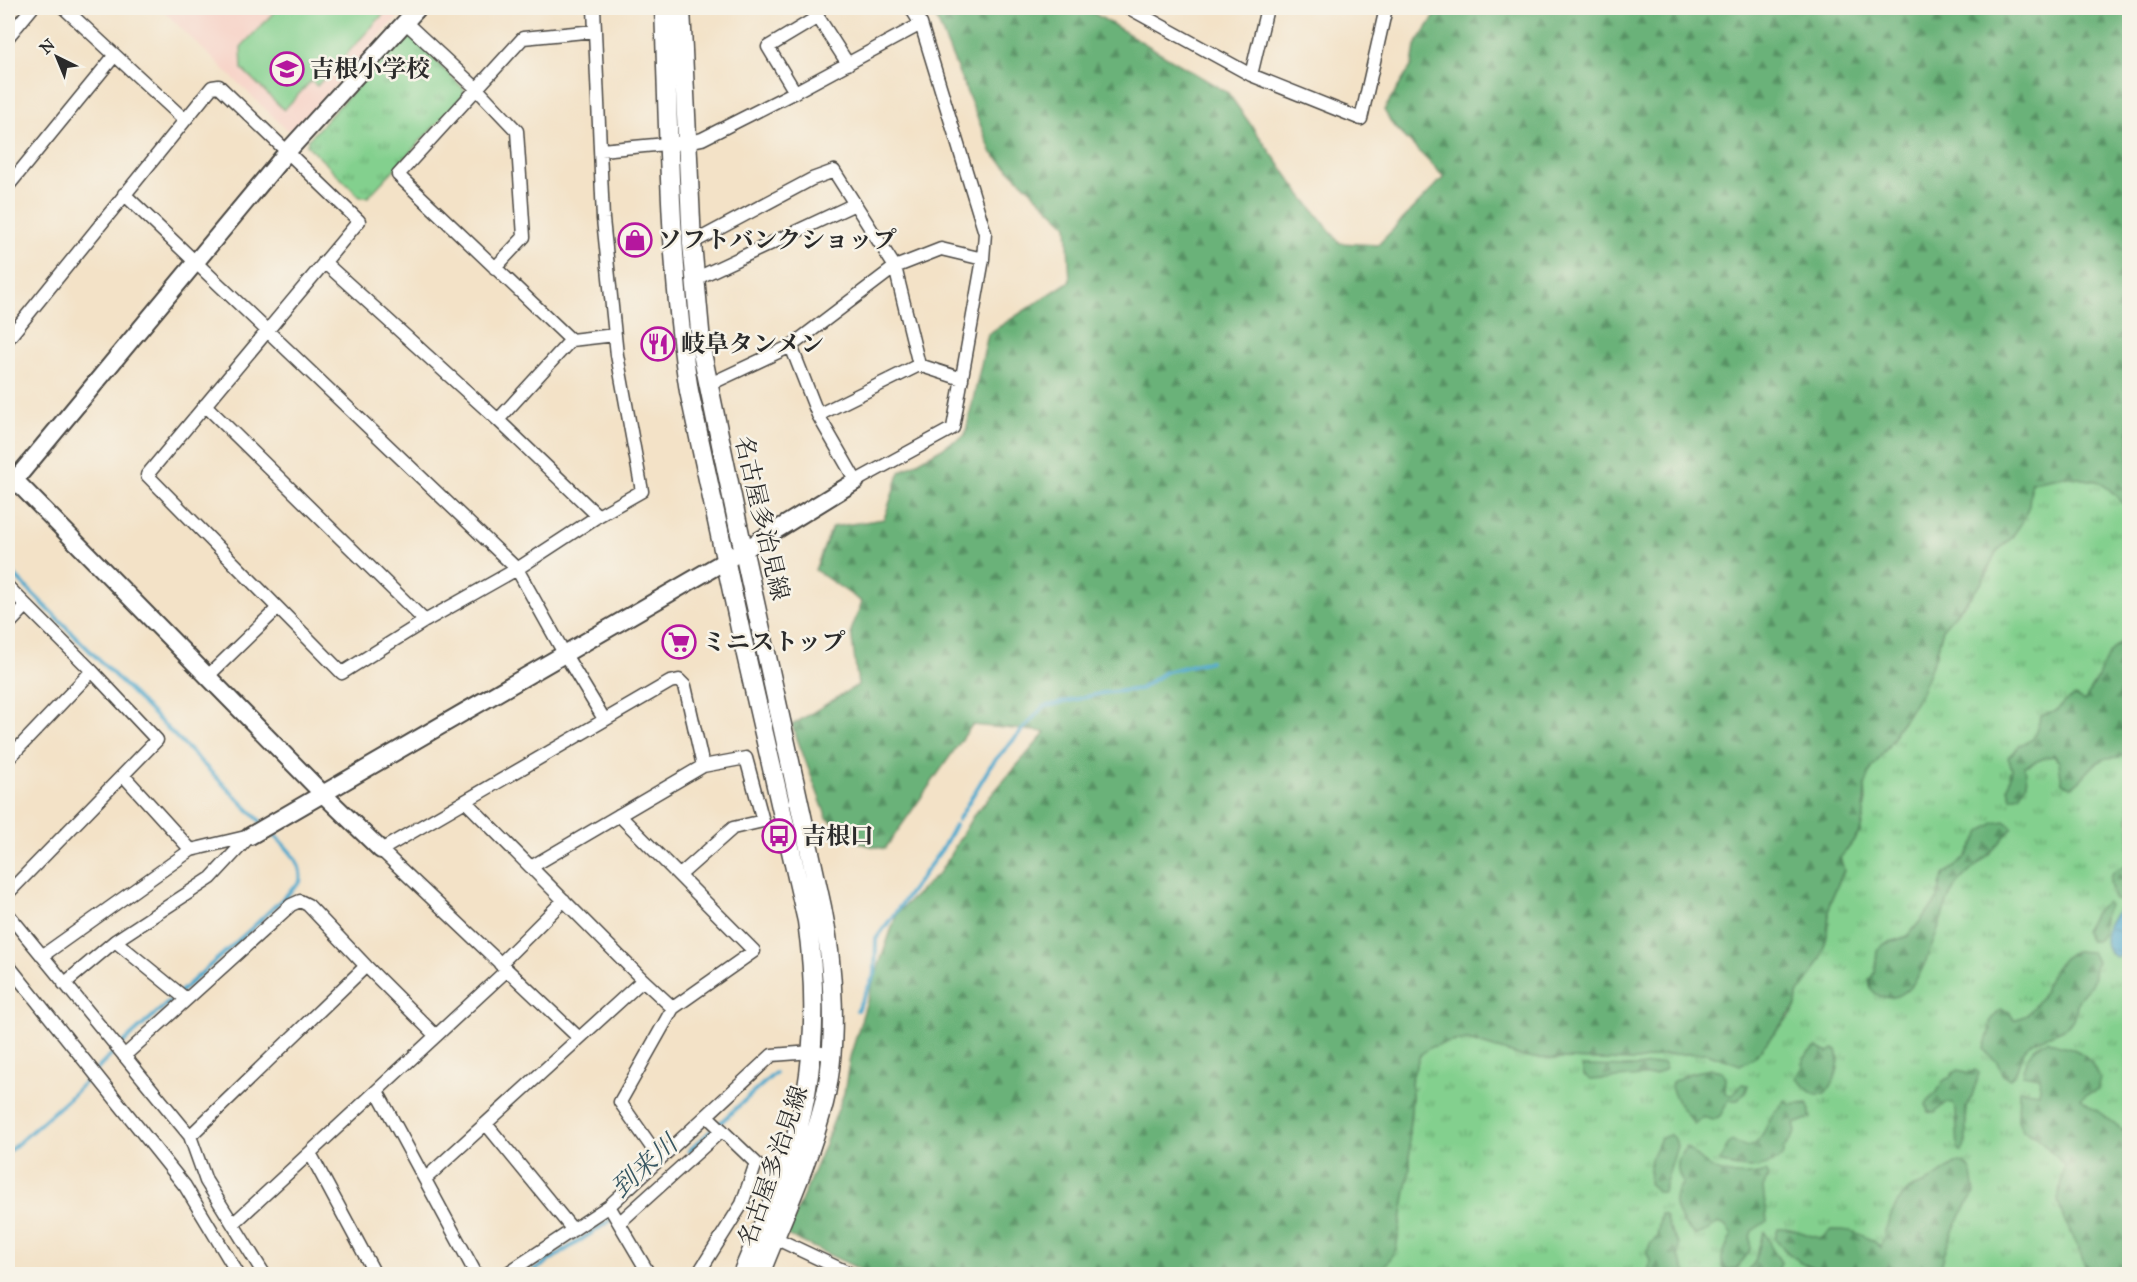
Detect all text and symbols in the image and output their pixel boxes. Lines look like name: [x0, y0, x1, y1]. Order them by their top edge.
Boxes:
north arrow: [27, 27, 87, 87]
text: N: [36, 35, 59, 58]
school or university icon: 吉根小学校: [269, 51, 305, 87]
place label: 吉根小学校: [310, 54, 430, 84]
shop icon: ソフトバンクショップ: [617, 222, 653, 258]
place label: ソフトバンクショップ: [658, 225, 898, 255]
restaurant icon: 岐阜タンメン: [640, 326, 676, 362]
place label: 岐阜タンメン: [681, 329, 824, 359]
street label: 名古屋多治見線: [728, 433, 796, 603]
supermarket icon: ミニストップ: [661, 624, 697, 660]
place label: ミニストップ: [702, 627, 846, 657]
bus stop icon: 吉根口: [761, 818, 797, 854]
place label: 吉根口: [802, 821, 874, 851]
street label: 名古屋多治見線: [731, 1082, 815, 1250]
water label: 到来川: [604, 1126, 686, 1204]

